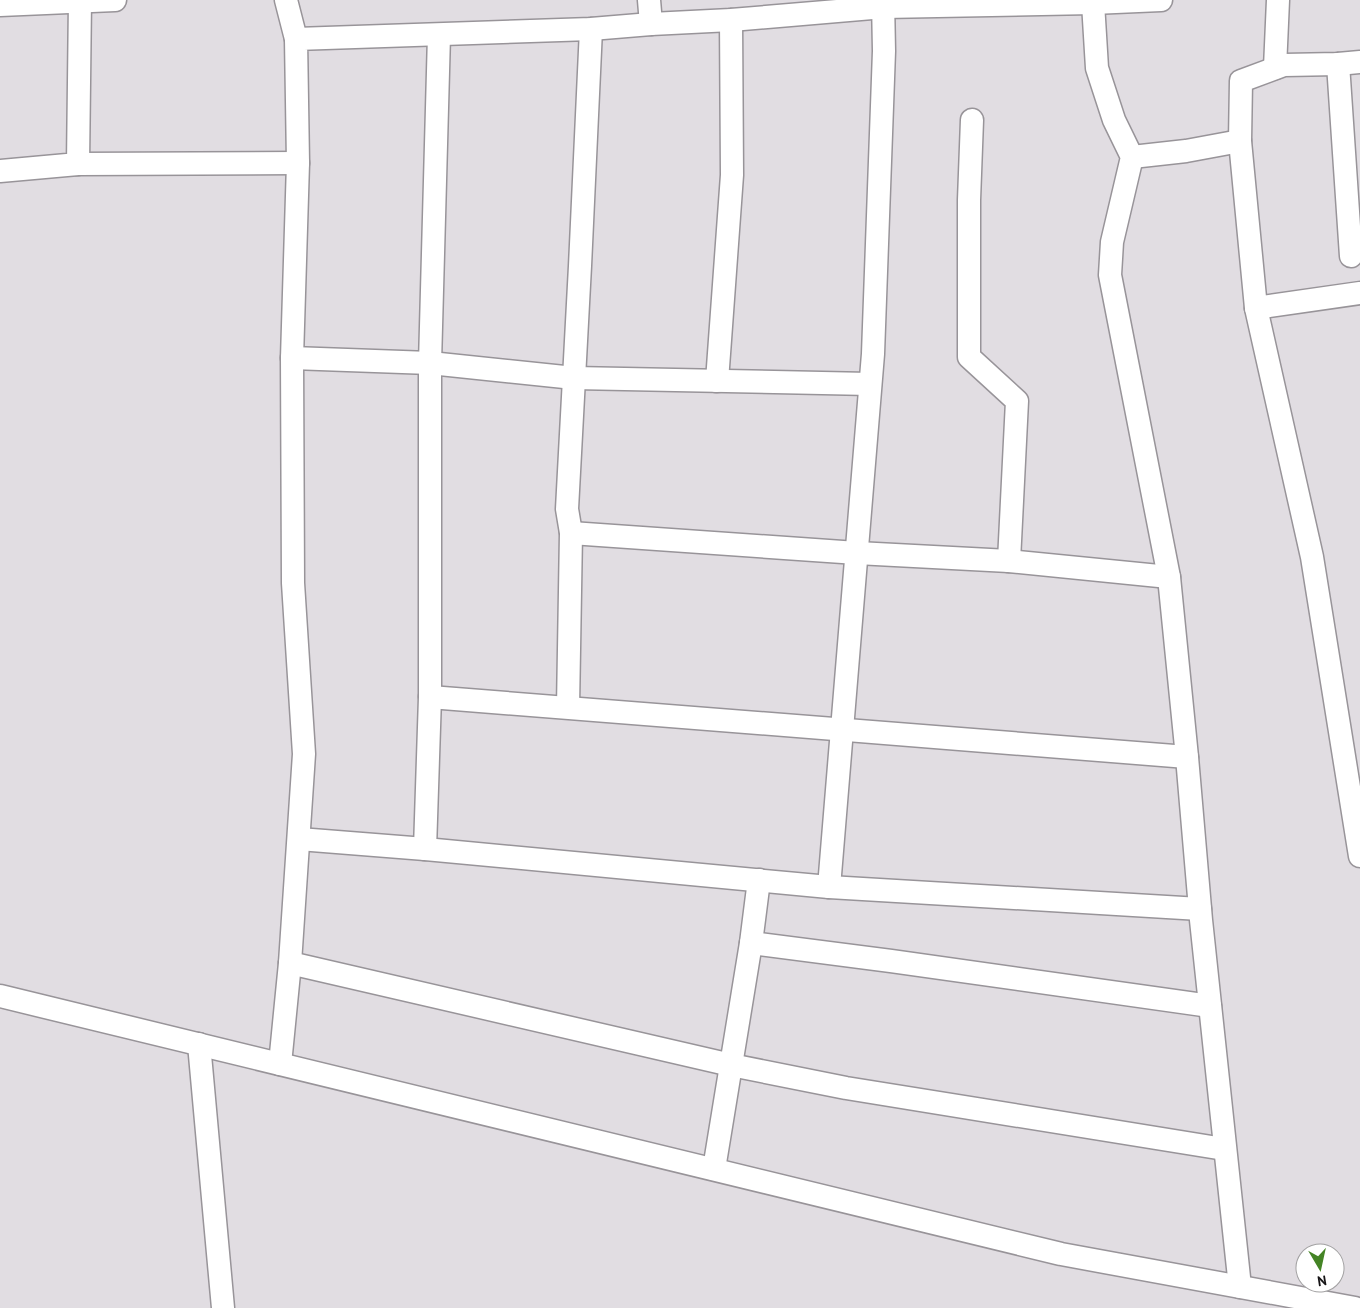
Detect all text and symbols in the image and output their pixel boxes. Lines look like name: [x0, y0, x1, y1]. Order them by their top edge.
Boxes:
north arrow: [1295, 1243, 1345, 1293]
text: N: [1316, 1271, 1328, 1290]

